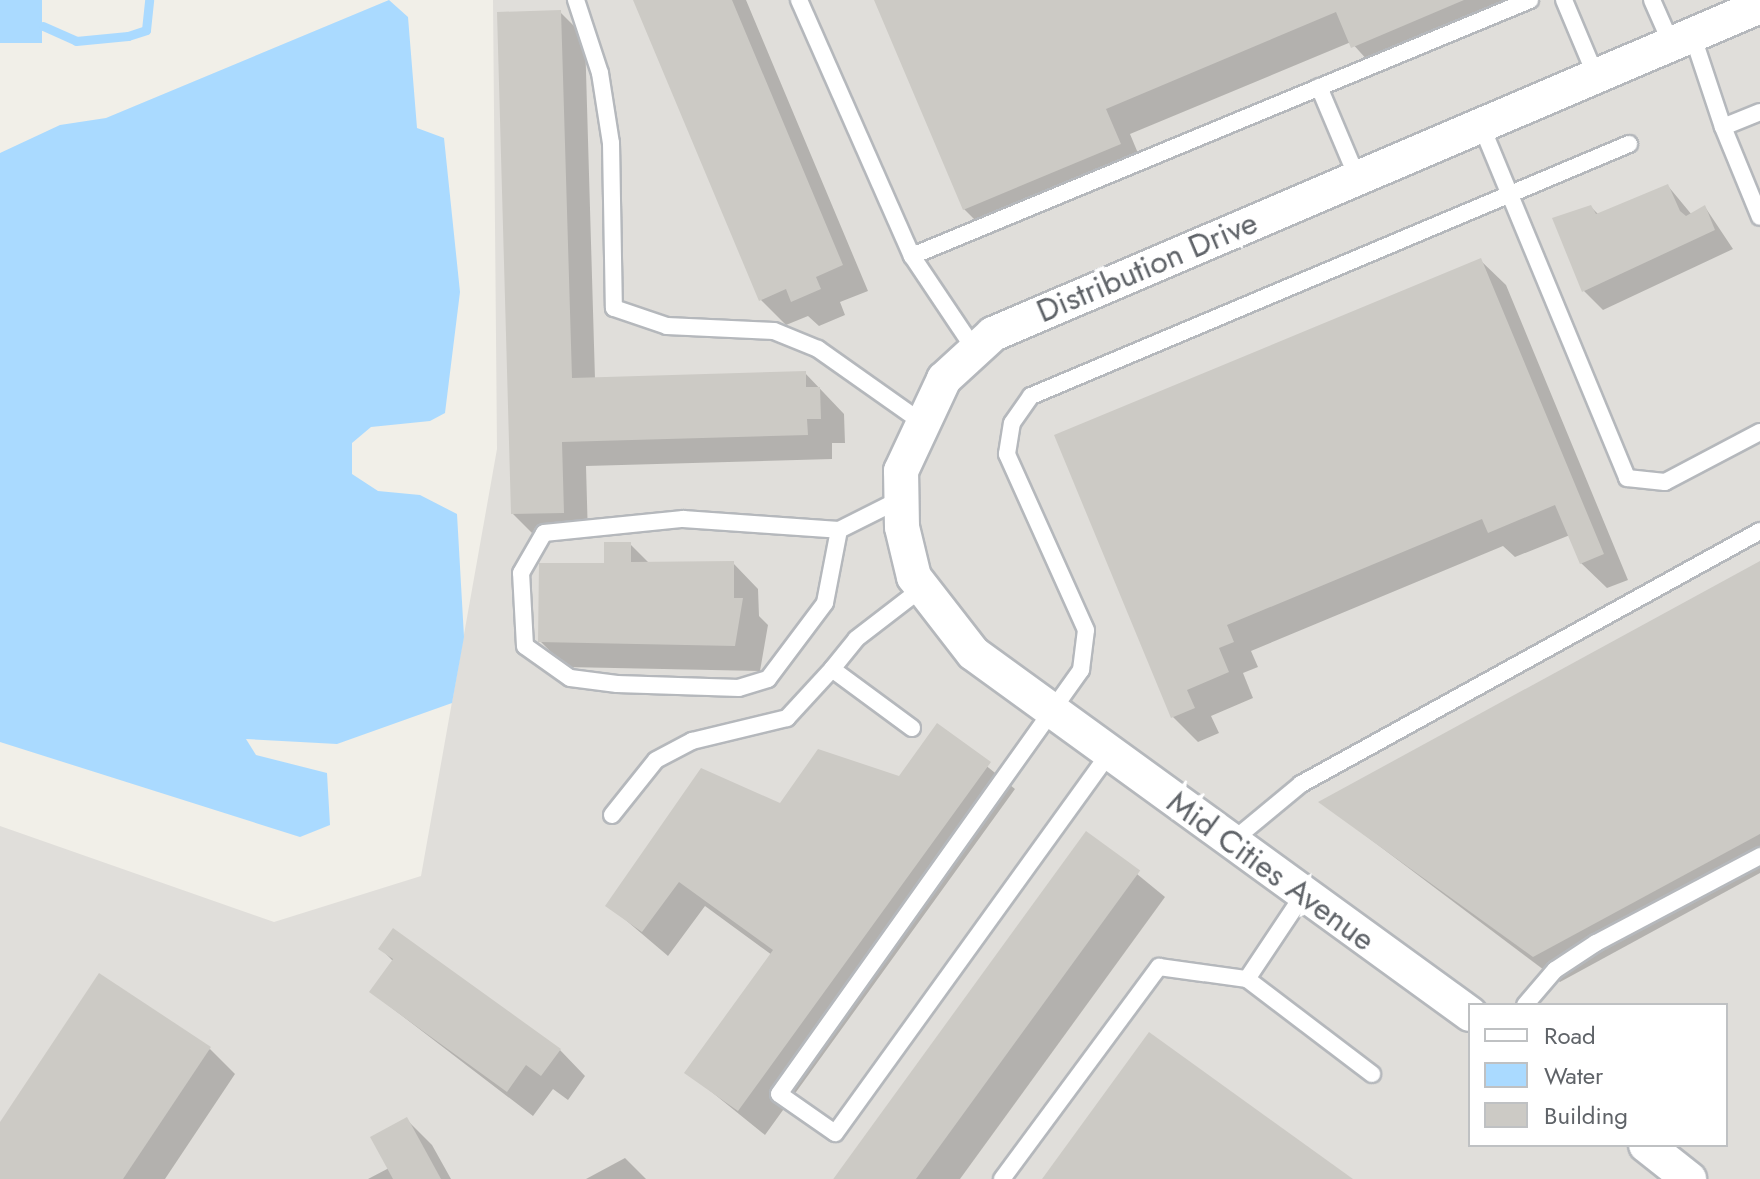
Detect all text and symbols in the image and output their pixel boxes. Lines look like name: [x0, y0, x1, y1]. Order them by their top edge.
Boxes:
street label: Distribution Drive: [1031, 203, 1263, 331]
street label: Mid Cities Avenue: [1160, 783, 1382, 959]
legend: [1468, 1003, 1728, 1147]
text: Road: [1544, 1018, 1596, 1053]
text: Water: [1544, 1058, 1603, 1093]
text: Building: [1544, 1098, 1628, 1133]

